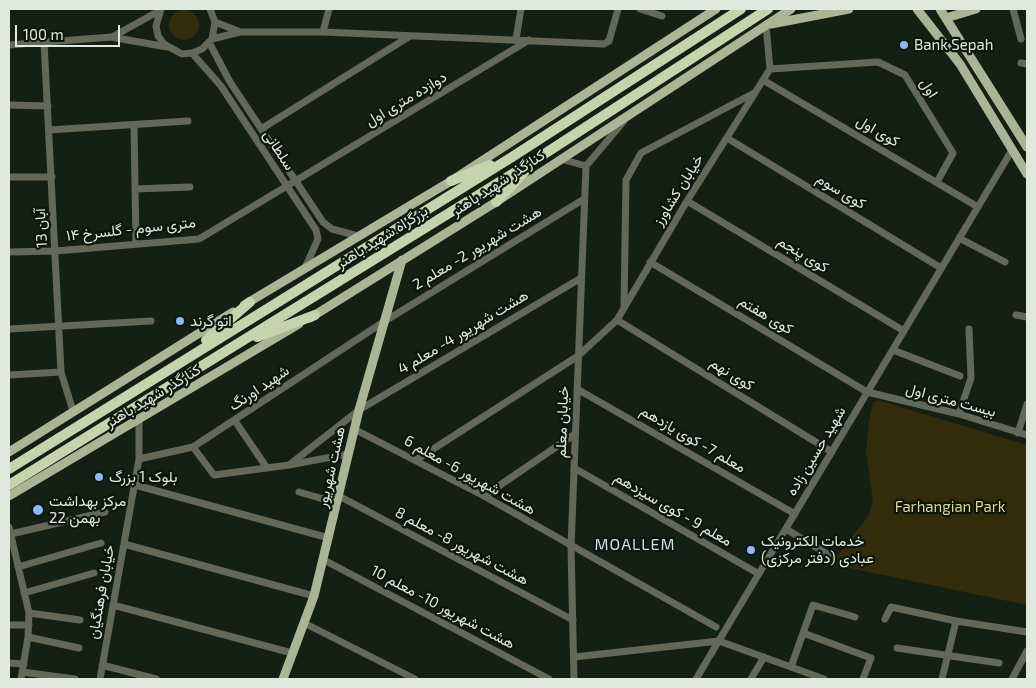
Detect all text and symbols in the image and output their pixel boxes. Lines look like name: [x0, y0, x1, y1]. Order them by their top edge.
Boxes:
scale bar: [18, 15, 122, 47]
text: 100 m: [23, 25, 64, 43]
place label: Bank Sepah: [914, 36, 993, 54]
marker: Bank Sepah: [898, 39, 910, 51]
street label: دوازده متری اول: [362, 68, 450, 130]
street label: اول: [916, 75, 942, 101]
street label: کوی اول: [853, 111, 903, 151]
street label: سلطانی: [259, 126, 299, 174]
street label: کنارگذر شهید باهنر: [448, 146, 548, 220]
street label: خیابان کشاورز: [649, 151, 707, 229]
street label: کوی سوم: [813, 169, 869, 213]
street label: بزرگراه شهید باهنر: [333, 202, 431, 272]
street label: هشت شهریور 2- معلم 2: [409, 202, 545, 294]
street label: 13 آبان: [31, 208, 51, 248]
street label: ۱۴ متری سوم - گلسرخ: [65, 213, 197, 245]
street label: کوی پنجم: [774, 232, 832, 276]
street label: هشت شهریور 4- معلم 4: [395, 286, 531, 378]
street label: کوی هفتم: [736, 292, 796, 338]
place label: اتو گرند: [190, 312, 232, 330]
marker: اتو گرند: [174, 315, 186, 327]
street label: کوی نهم: [707, 354, 757, 394]
street label: کنارگذر شهید باهنر: [102, 360, 204, 432]
street label: شهید اورنگ: [225, 361, 293, 415]
street label: بیست متری اول: [904, 379, 998, 421]
street label: خیابان معلم: [552, 386, 572, 458]
street label: معلم 7- کوی یازدهم: [637, 401, 749, 477]
street label: شهید حسین زاده: [782, 403, 850, 499]
street label: هشت شهریور: [313, 425, 349, 509]
street label: هشت شهریور 6- معلم 6: [401, 431, 539, 519]
place label: بلوک 1 بزرگ: [109, 468, 178, 486]
street label: معلم 9 - کوی سیزدهم: [611, 468, 735, 550]
marker: بلوک 1 بزرگ: [93, 471, 105, 483]
place label: مرکز بهداشت 22 بهمن: [49, 492, 126, 527]
park label: Farhangian Park: [895, 498, 1005, 516]
marker: مرکز بهداشت 22 بهمن: [31, 503, 45, 517]
street label: هشت شهریور 8- معلم 8: [392, 503, 532, 589]
place label: خدمات الکترونیک عبادی (دفتر مرکزی): [761, 532, 874, 567]
district label: MOALLEM: [594, 535, 676, 555]
street label: خیابان فرهنگیان: [84, 543, 118, 641]
marker: خدمات الکترونیک عبادی (دفتر مرکزی): [745, 544, 757, 556]
street label: هشت شهریور 10- معلم 10: [368, 561, 518, 653]

